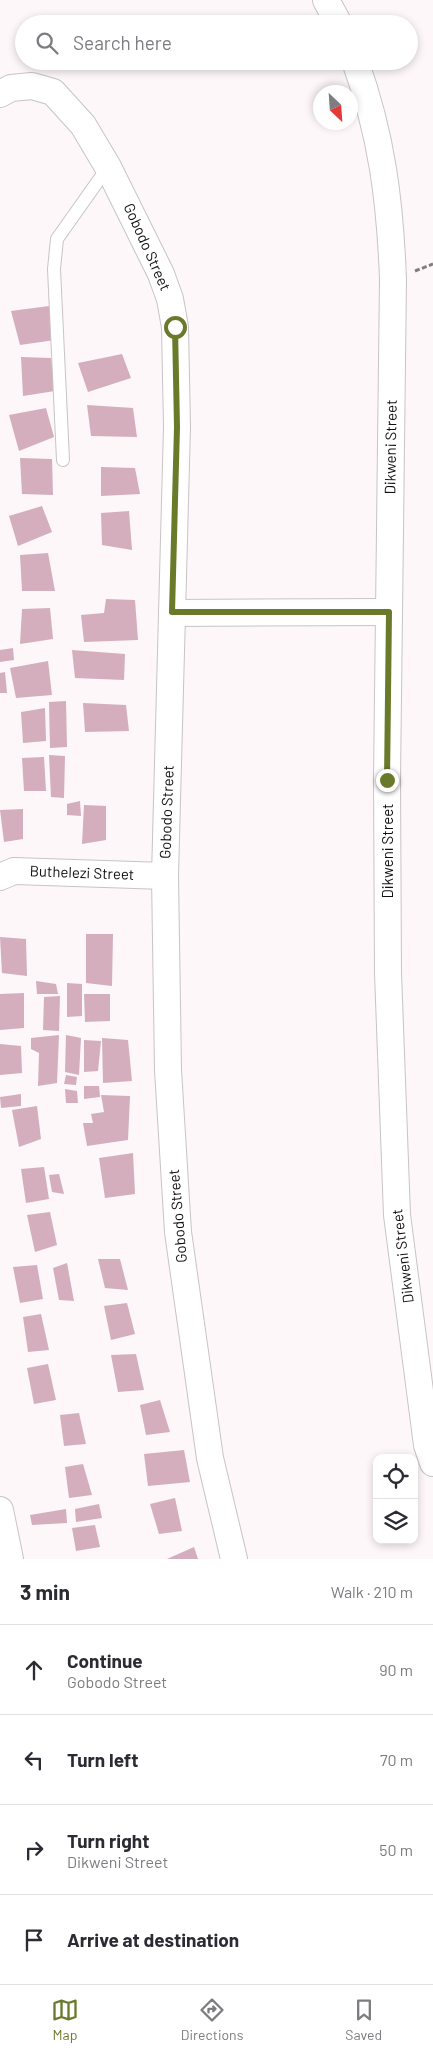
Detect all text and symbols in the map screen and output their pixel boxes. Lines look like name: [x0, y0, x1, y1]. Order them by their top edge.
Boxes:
search box: [15, 15, 418, 70]
icon: search: [33, 29, 61, 57]
text: Search here: [73, 31, 172, 54]
north arrow: [313, 85, 358, 130]
street label: Gobodo Street: [121, 200, 175, 293]
route start: [164, 316, 187, 339]
street label: Dikweni Street: [380, 399, 400, 495]
street label: Gobodo Street: [155, 765, 177, 859]
route end: [376, 769, 399, 792]
street label: Dikweni Street: [378, 803, 396, 899]
street label: Buthelezi Street: [29, 861, 135, 883]
street label: Gobodo Street: [164, 1169, 190, 1264]
street label: Dikweni Street: [387, 1208, 417, 1304]
map controls: [373, 1454, 418, 1544]
button: locate: [373, 1454, 418, 1499]
button: layers: [373, 1499, 418, 1544]
text: 3 min: [20, 1579, 70, 1604]
text: Walk · 210 m: [331, 1582, 413, 1601]
text: Continue: [67, 1649, 143, 1672]
icon: ahead: [20, 1656, 48, 1684]
text: 90 m: [379, 1660, 413, 1679]
text: Gobodo Street: [67, 1672, 167, 1691]
icon: left: [20, 1746, 48, 1774]
text: Turn left: [67, 1748, 138, 1771]
text: 70 m: [380, 1750, 413, 1769]
text: Turn right: [67, 1829, 149, 1852]
icon: right: [20, 1836, 48, 1864]
text: 50 m: [379, 1840, 413, 1859]
text: Dikweni Street: [67, 1852, 168, 1871]
icon: arrive: [20, 1926, 48, 1954]
text: Arrive at destination: [67, 1928, 239, 1951]
tab: Map: [51, 1996, 79, 2043]
tab: Directions: [181, 1996, 243, 2043]
tab: Saved: [345, 1996, 382, 2043]

